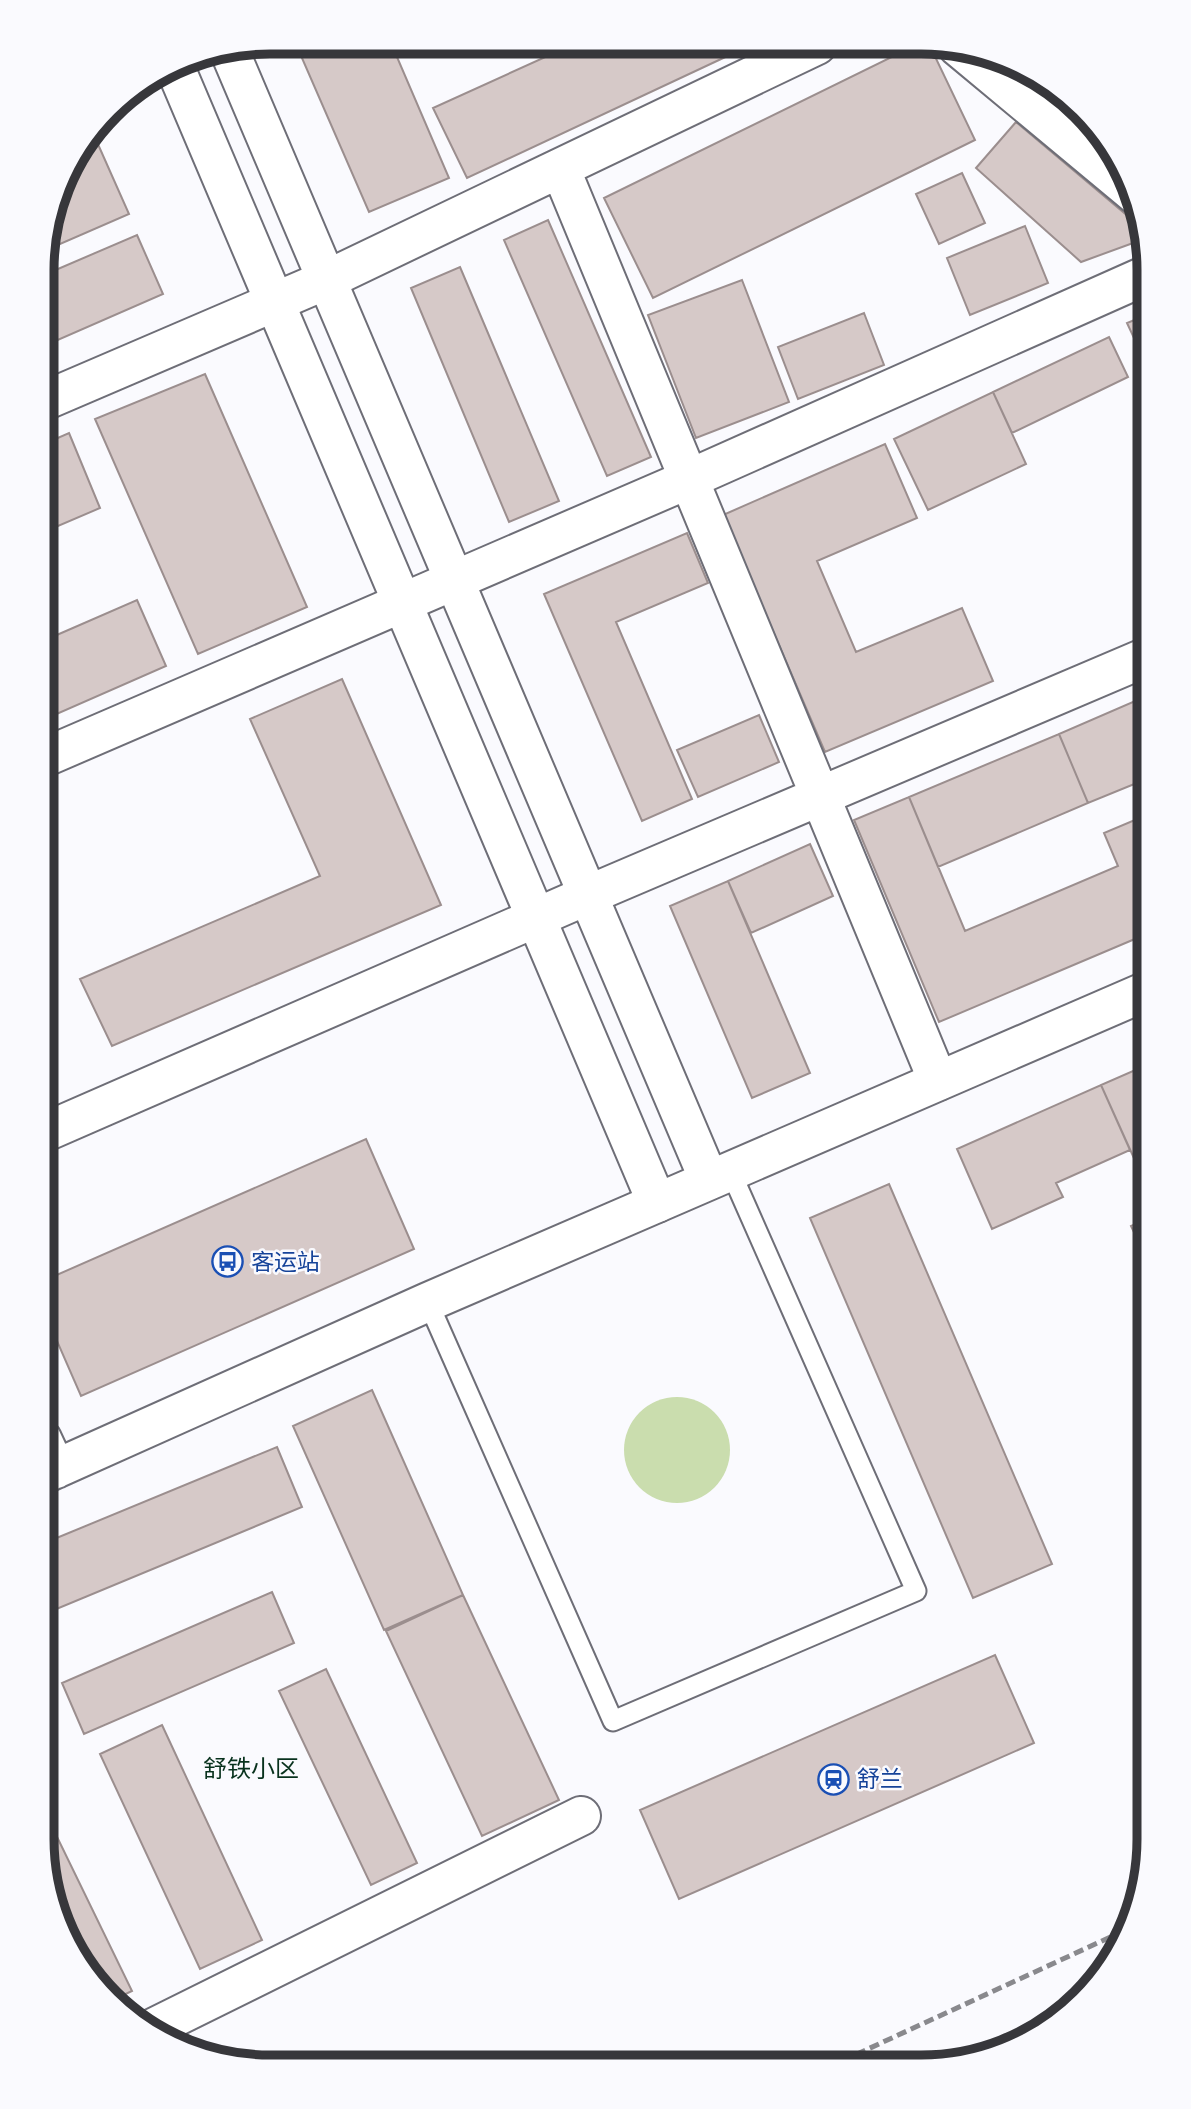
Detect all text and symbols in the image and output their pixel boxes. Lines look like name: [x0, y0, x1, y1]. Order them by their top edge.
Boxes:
bus stop icon: 客运站: [211, 1245, 245, 1279]
place label: 客运站: [251, 1247, 320, 1275]
district label: 舒铁小区: [203, 1753, 299, 1782]
station icon: 舒兰: [817, 1762, 851, 1796]
place label: 舒兰: [857, 1764, 903, 1792]

